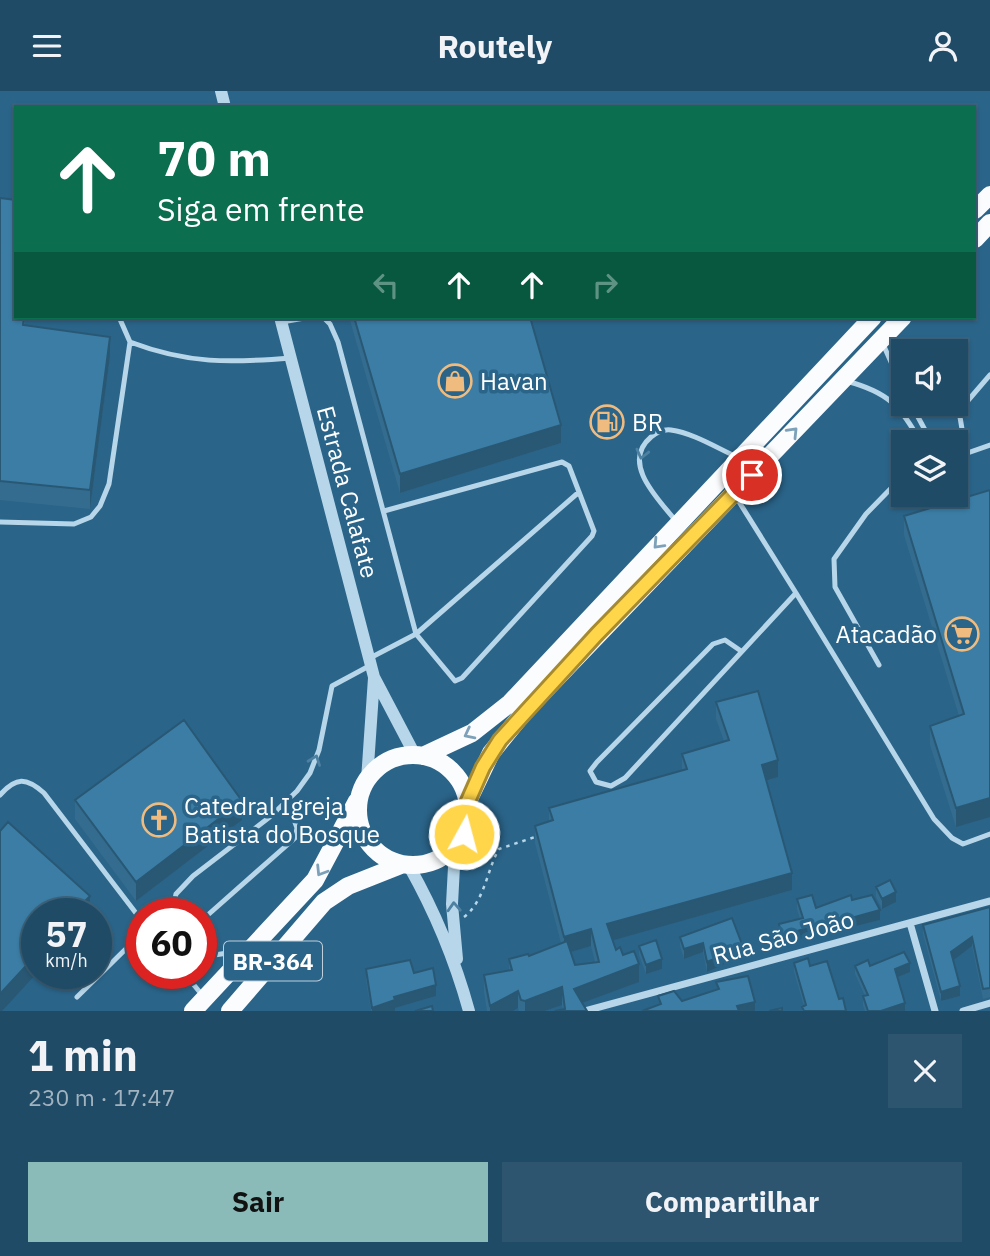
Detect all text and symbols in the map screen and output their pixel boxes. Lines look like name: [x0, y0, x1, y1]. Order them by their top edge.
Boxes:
text: Routely: [438, 25, 552, 67]
icon: menu: [28, 27, 66, 65]
icon: person: [924, 27, 962, 65]
text: 70 m: [157, 126, 271, 189]
icon: ahead: [42, 133, 133, 224]
text: Siga em frente: [157, 188, 364, 230]
icon: left: [367, 266, 405, 304]
icon: ahead: [440, 266, 478, 304]
icon: ahead: [513, 266, 551, 304]
icon: right: [586, 266, 624, 304]
map controls: [891, 339, 968, 507]
button: sound: [891, 339, 968, 416]
shop icon: Havan: [436, 362, 474, 400]
place label: Havan: [480, 365, 548, 397]
street label: Estrada Calafate: [310, 402, 386, 582]
fuel station icon: BR: [588, 403, 626, 441]
place label: BR: [632, 406, 663, 438]
one-way arrow: [785, 427, 798, 440]
button: layers: [891, 430, 968, 507]
pin: [722, 445, 782, 505]
one-way arrow: [636, 448, 650, 460]
icon: arrive: [733, 456, 771, 494]
one-way arrow: [653, 536, 666, 549]
supermarket icon: Atacadão: [943, 615, 981, 653]
place label: Atacadão: [835, 618, 937, 650]
one-way arrow: [464, 726, 477, 739]
one-way arrow: [307, 755, 321, 767]
place label: Catedral Igreja Batista do Bosque: [184, 790, 380, 850]
position arrow: [427, 797, 501, 871]
church icon: Catedral Igreja Batista do Bosque: [140, 801, 178, 839]
one-way arrow: [316, 863, 329, 876]
speed limit sign: 60: [126, 898, 217, 989]
one-way arrow: [446, 901, 461, 912]
street label: Rua São João: [709, 903, 857, 971]
text: 57: [45, 911, 88, 957]
road number: BR-364: [224, 941, 322, 981]
text: km/h: [45, 949, 88, 972]
text: 1 min: [28, 1028, 138, 1083]
button: close: [888, 1034, 962, 1108]
text: 230 m · 17:47: [28, 1082, 175, 1112]
button: Sair: [28, 1162, 488, 1242]
button: Compartilhar: [502, 1162, 962, 1242]

